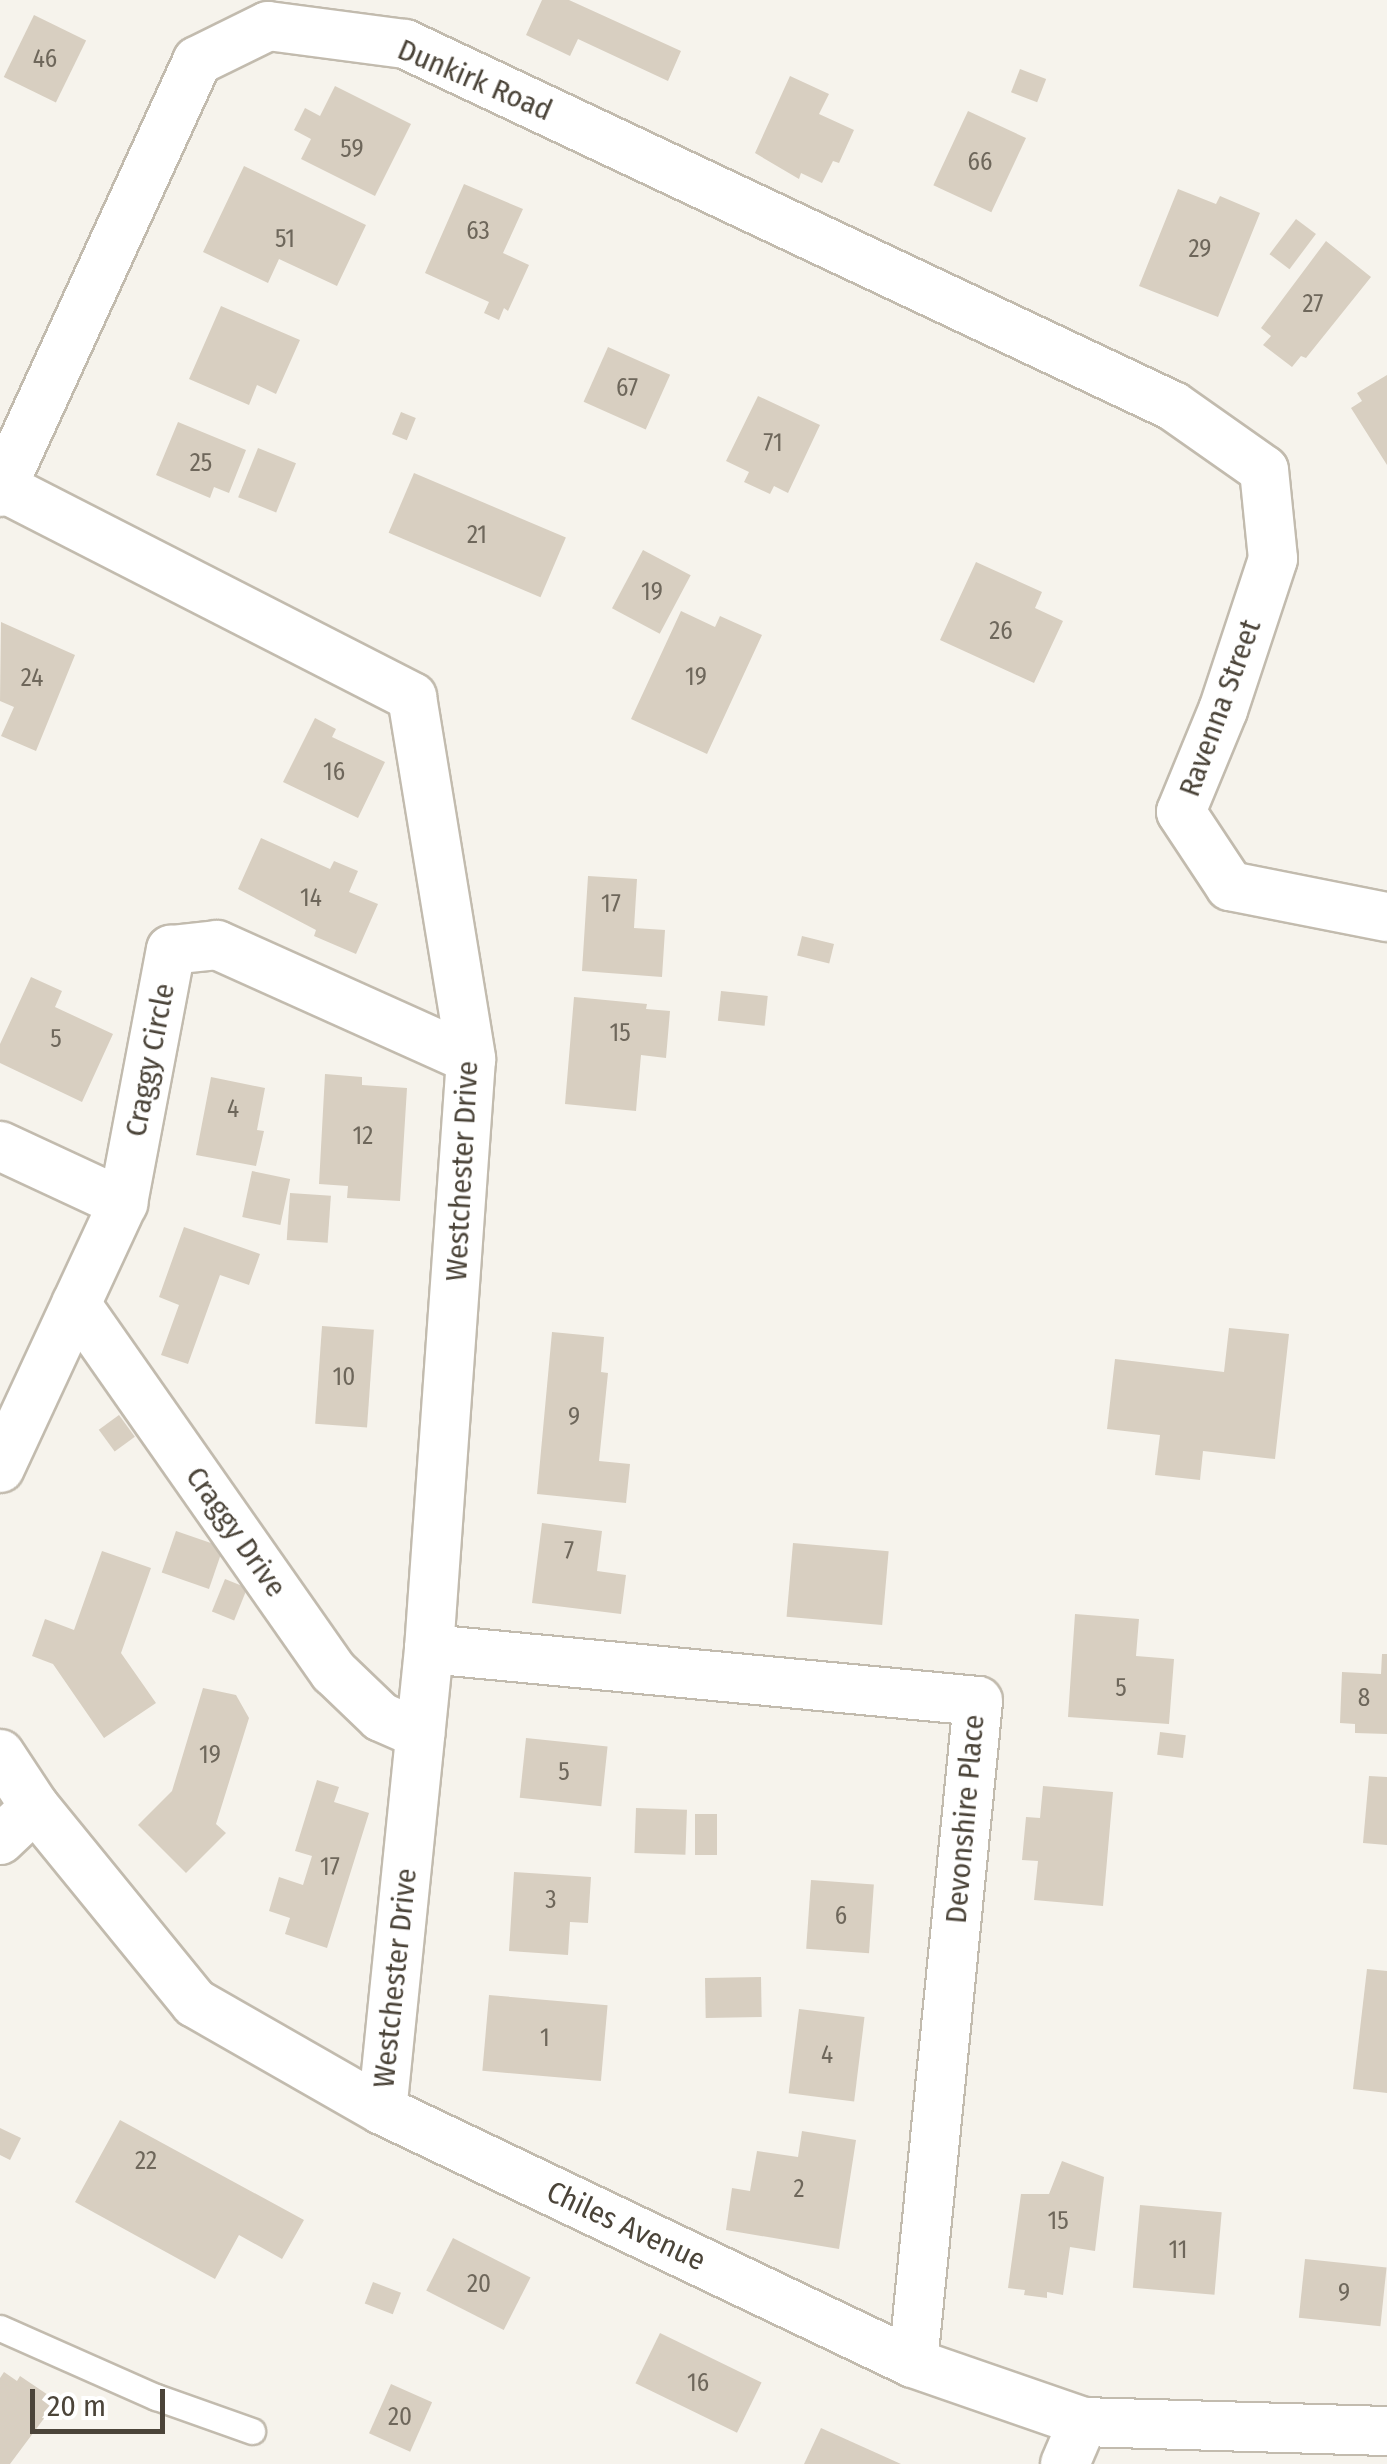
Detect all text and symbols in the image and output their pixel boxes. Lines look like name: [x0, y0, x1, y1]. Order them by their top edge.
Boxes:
street label: Dunkirk Road: [392, 31, 558, 129]
house number: 46: [33, 44, 57, 74]
house number: 59: [340, 134, 364, 164]
house number: 66: [968, 147, 992, 177]
house number: 63: [466, 216, 490, 246]
house number: 51: [275, 224, 295, 254]
house number: 29: [1189, 234, 1211, 264]
house number: 27: [1303, 289, 1323, 319]
house number: 67: [616, 373, 638, 403]
house number: 71: [763, 428, 783, 458]
house number: 25: [190, 448, 212, 478]
house number: 21: [467, 520, 487, 550]
house number: 19: [641, 577, 663, 607]
street label: Ravenna Street: [1171, 615, 1269, 801]
house number: 26: [989, 616, 1013, 646]
house number: 19: [685, 662, 707, 692]
house number: 24: [21, 663, 43, 693]
house number: 16: [323, 757, 345, 787]
house number: 14: [300, 883, 322, 913]
house number: 17: [601, 889, 621, 919]
street label: Craggy Circle: [118, 980, 182, 1140]
house number: 15: [609, 1018, 631, 1048]
house number: 5: [50, 1024, 62, 1054]
street label: Westchester Drive: [438, 1060, 486, 1282]
house number: 4: [227, 1094, 239, 1124]
house number: 12: [353, 1121, 373, 1151]
house number: 10: [333, 1362, 355, 1392]
house number: 9: [568, 1402, 580, 1432]
street label: Craggy Drive: [178, 1460, 294, 1604]
house number: 7: [564, 1536, 574, 1566]
house number: 5: [1115, 1673, 1127, 1703]
house number: 8: [1358, 1683, 1370, 1713]
street label: Devonshire Place: [938, 1713, 992, 1925]
house number: 19: [199, 1740, 221, 1770]
house number: 5: [558, 1757, 570, 1787]
house number: 17: [320, 1852, 340, 1882]
street label: Westchester Drive: [366, 1866, 424, 2090]
house number: 3: [545, 1885, 557, 1915]
house number: 6: [835, 1901, 847, 1931]
house number: 1: [540, 2023, 550, 2053]
house number: 4: [821, 2040, 833, 2070]
house number: 22: [135, 2146, 157, 2176]
street label: Chiles Avenue: [541, 2174, 711, 2278]
house number: 2: [793, 2174, 805, 2204]
house number: 15: [1047, 2206, 1069, 2236]
house number: 11: [1168, 2235, 1188, 2265]
house number: 20: [467, 2269, 491, 2299]
house number: 9: [1338, 2278, 1350, 2308]
house number: 16: [687, 2368, 709, 2398]
scale bar: [35, 2369, 170, 2431]
text: 20 m: [47, 2388, 106, 2424]
house number: 20: [388, 2402, 412, 2432]

